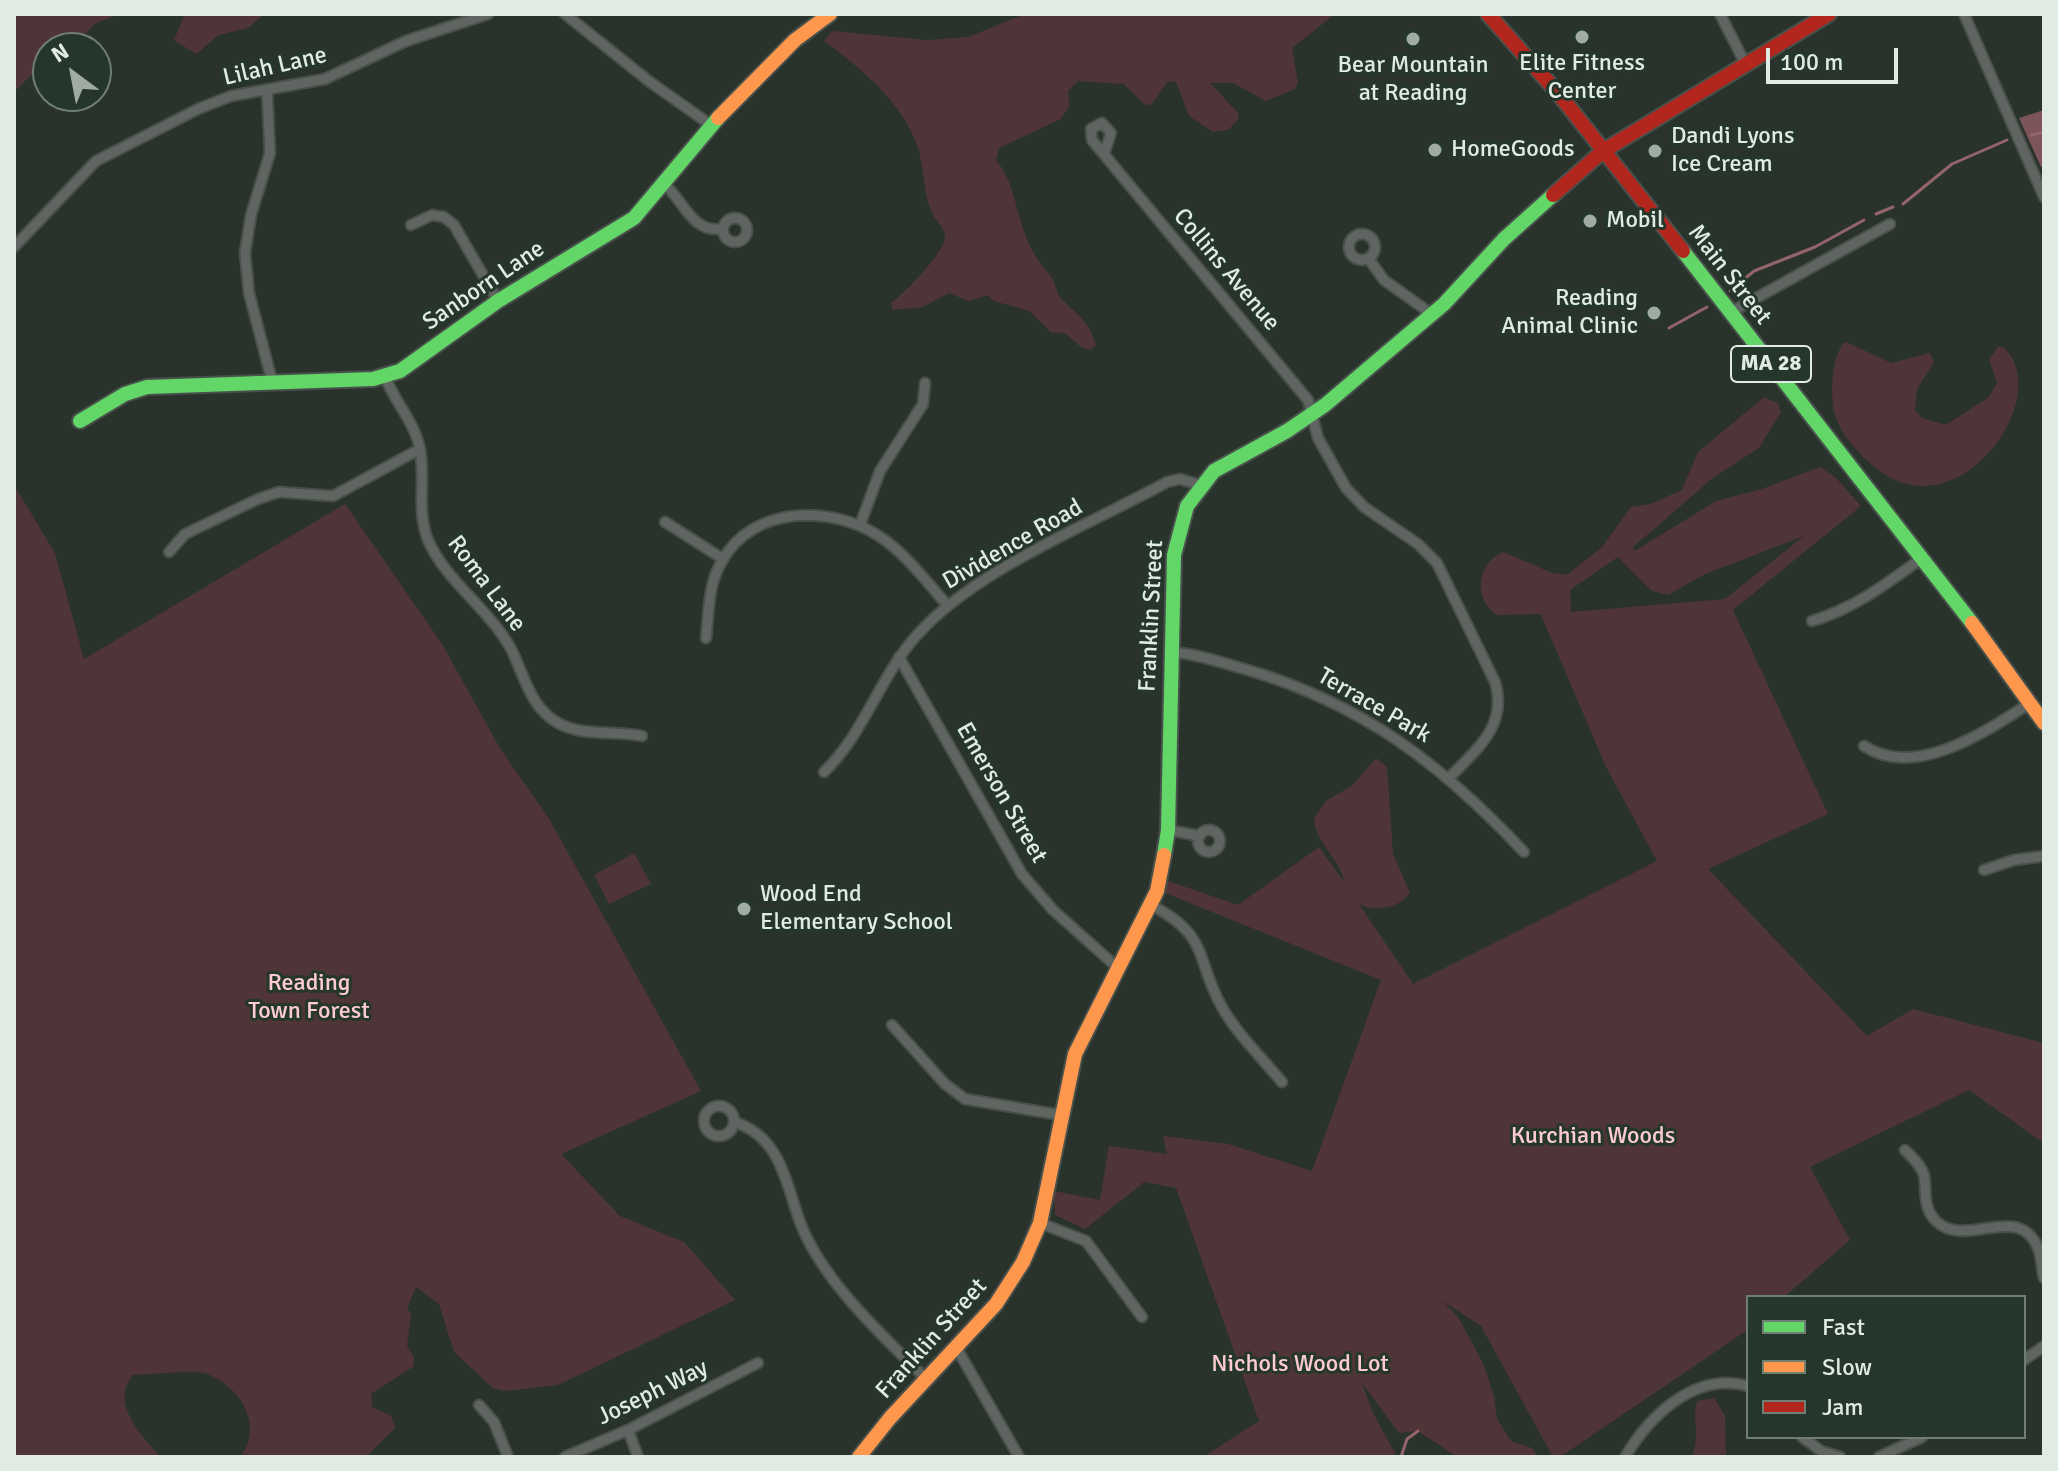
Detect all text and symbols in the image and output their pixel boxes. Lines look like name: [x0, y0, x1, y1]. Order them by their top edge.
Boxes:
marker: Elite Fitness Center: [1573, 28, 1591, 46]
marker: Bear Mountain at Reading: [1404, 30, 1422, 48]
north arrow: [32, 32, 112, 112]
scale bar: [1770, 32, 1902, 82]
text: N: [46, 37, 74, 68]
street label: Lilah Lane: [220, 41, 330, 93]
text: 100 m: [1780, 47, 1843, 77]
place label: Elite Fitness Center: [1519, 50, 1645, 106]
place label: Bear Mountain at Reading: [1337, 52, 1489, 108]
place label: Dandi Lyons Ice Cream: [1671, 123, 1794, 179]
place label: HomeGoods: [1451, 136, 1574, 164]
marker: HomeGoods: [1426, 141, 1444, 159]
marker: Dandi Lyons Ice Cream: [1646, 142, 1664, 160]
street label: Collins Avenue: [1166, 203, 1286, 337]
place label: Mobil: [1606, 207, 1664, 235]
marker: Mobil: [1581, 212, 1599, 230]
street label: Main Street: [1681, 219, 1777, 331]
street label: Sanborn Lane: [418, 235, 550, 337]
place label: Reading Animal Clinic: [1501, 285, 1638, 341]
marker: Reading Animal Clinic: [1645, 304, 1663, 322]
road number: MA 28: [1731, 346, 1811, 382]
street label: Dividence Road: [938, 493, 1088, 597]
street label: Roma Lane: [441, 530, 531, 638]
street label: Franklin Street: [1134, 539, 1170, 693]
street label: Terrace Park: [1312, 662, 1436, 750]
street label: Emerson Street: [949, 718, 1053, 868]
place label: Wood End Elementary School: [760, 881, 953, 937]
marker: Wood End Elementary School: [735, 900, 753, 918]
park label: Reading Town Forest: [248, 970, 370, 1026]
park label: Kurchian Woods: [1511, 1123, 1675, 1151]
street label: Franklin Street: [870, 1273, 994, 1405]
legend: [1746, 1295, 2026, 1439]
text: Fast: [1822, 1312, 1865, 1342]
park label: Nichols Wood Lot: [1211, 1351, 1389, 1379]
text: Slow: [1822, 1352, 1872, 1382]
street label: Joseph Way: [593, 1354, 713, 1432]
text: Jam: [1822, 1392, 1863, 1422]

